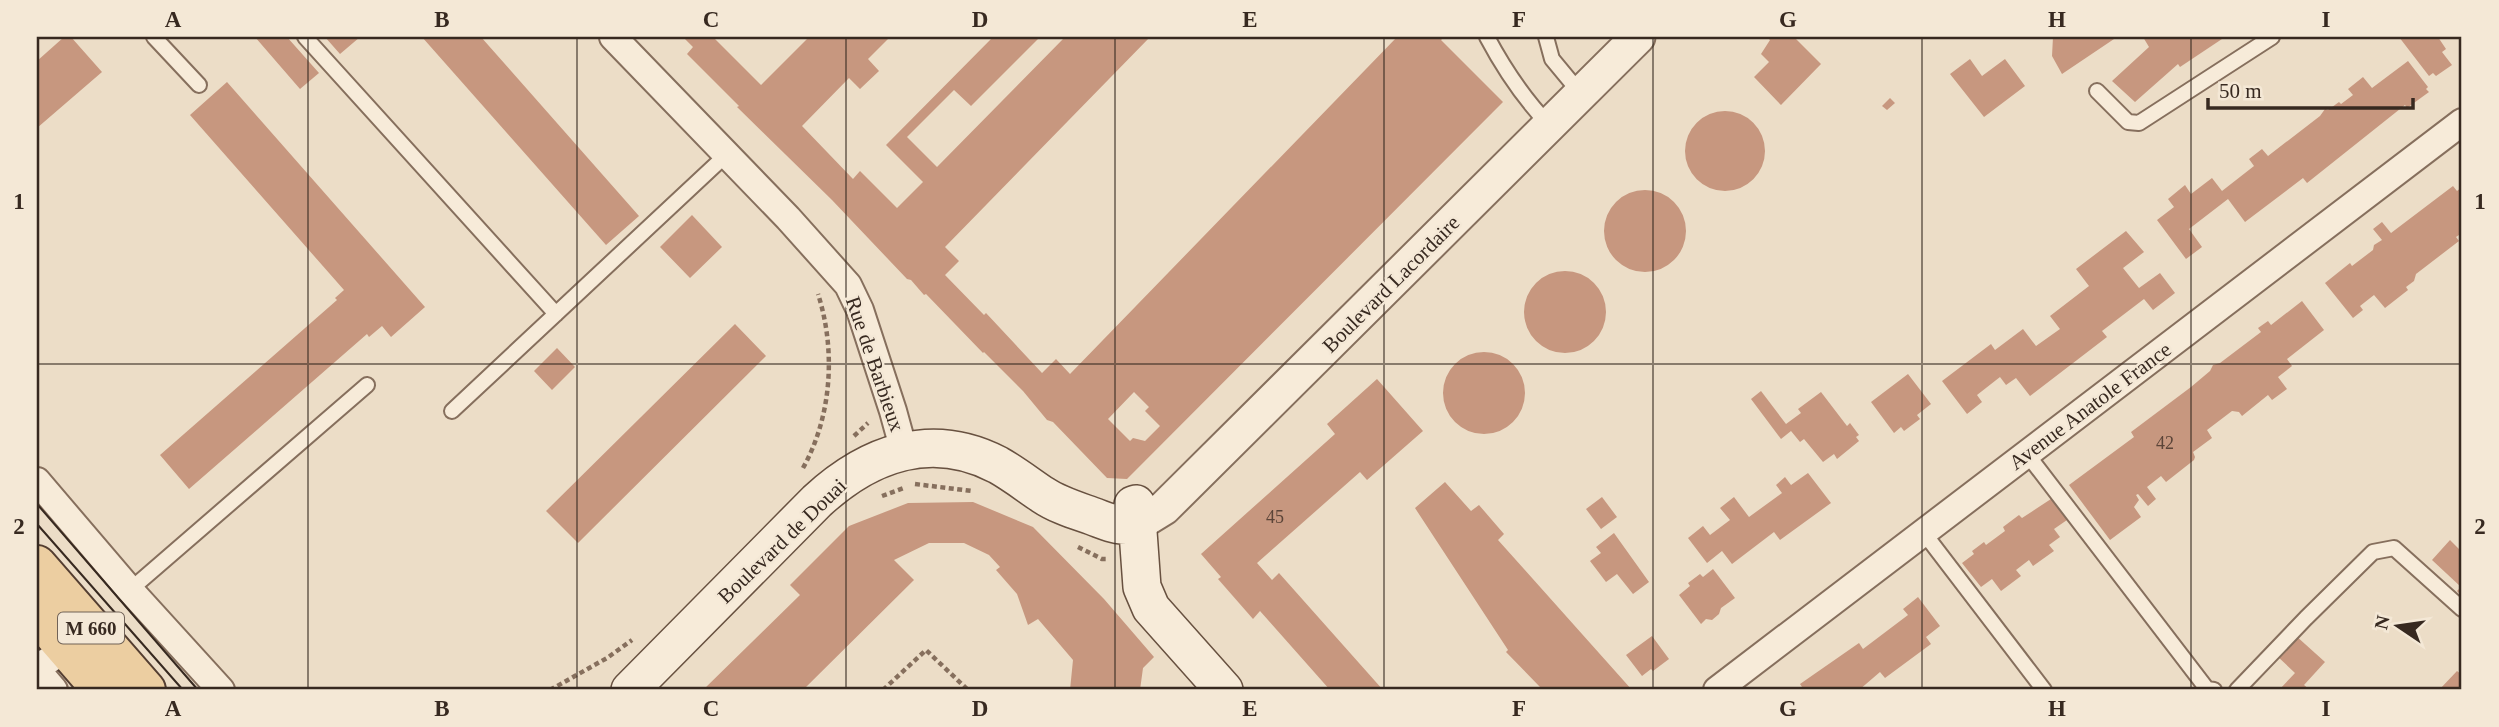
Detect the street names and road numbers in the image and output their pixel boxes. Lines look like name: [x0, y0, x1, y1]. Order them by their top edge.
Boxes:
street label: Boulevard Lacordaire: [1318, 211, 1464, 357]
street label: Rue de Barbieux: [841, 293, 909, 435]
street label: Avenue Anatole France: [2004, 337, 2176, 475]
street label: Boulevard de Douai: [713, 474, 851, 608]
road number: M 660: [58, 612, 124, 643]

